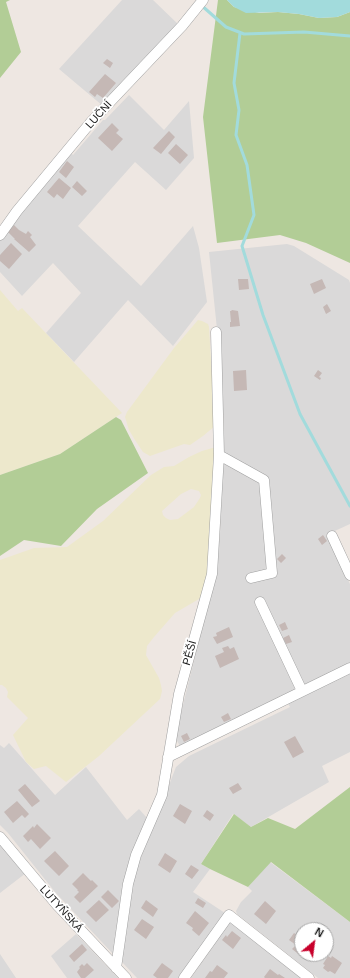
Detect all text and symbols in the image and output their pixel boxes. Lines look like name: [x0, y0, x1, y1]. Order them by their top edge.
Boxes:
street label: LUČNÍ: [83, 98, 115, 132]
street label: PĚŠÍ: [180, 639, 200, 667]
street label: LUTYŇSKÁ: [37, 883, 85, 935]
north arrow: [294, 922, 334, 962]
text: N: [313, 925, 326, 940]

